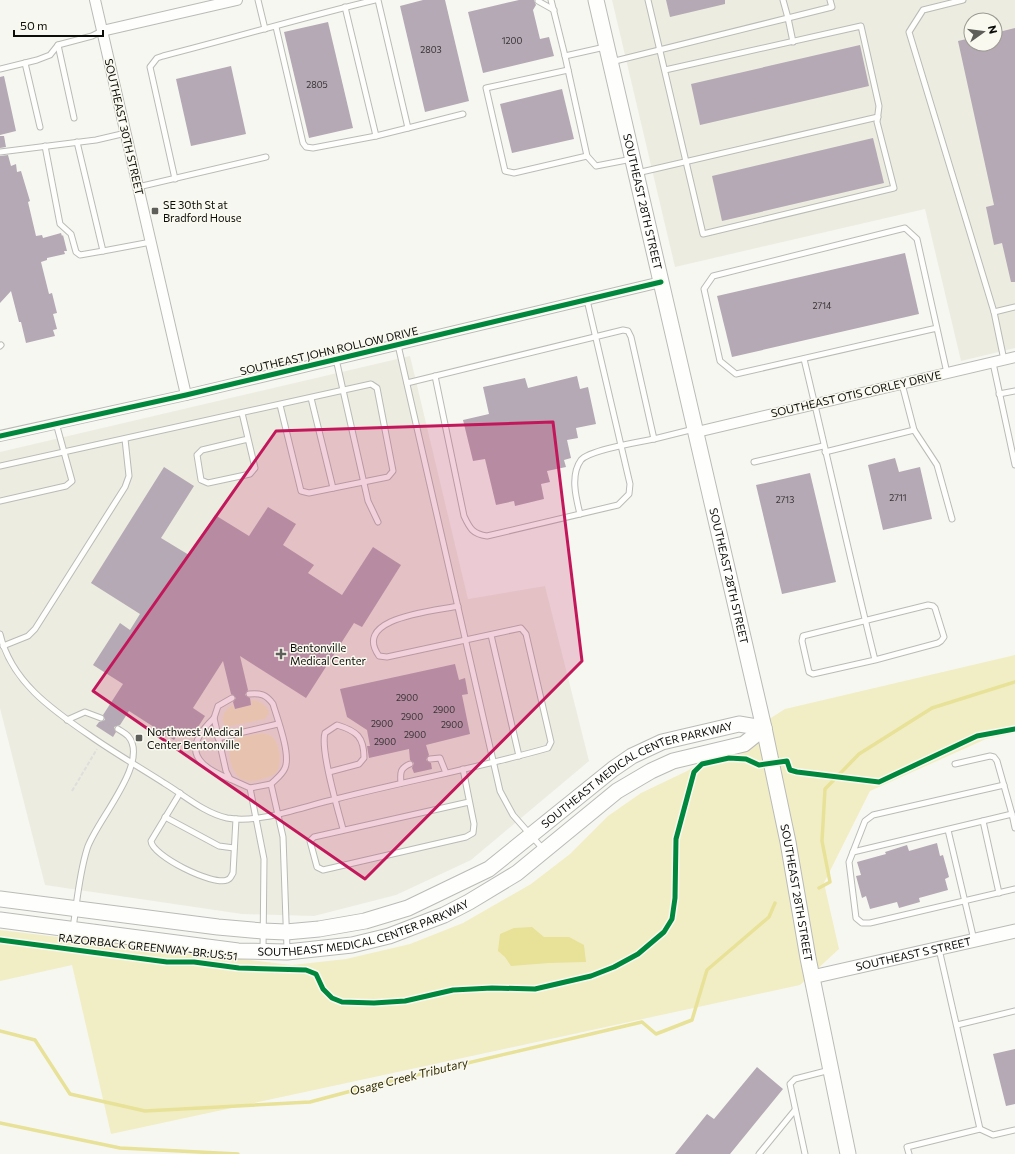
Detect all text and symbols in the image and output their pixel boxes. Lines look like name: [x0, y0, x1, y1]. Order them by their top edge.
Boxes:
scale bar: [14, 12, 103, 38]
north arrow: [963, 12, 1003, 52]
text: 50 m: [20, 18, 48, 32]
text: N: [986, 24, 1000, 35]
house number: 1200: [502, 35, 522, 46]
house number: 2803: [420, 44, 442, 55]
street label: SOUTHEAST 30TH STREET: [102, 57, 147, 196]
house number: 2805: [306, 79, 328, 90]
street label: SOUTHEAST 28TH STREET: [621, 132, 665, 271]
place label: SE 30th St at Bradford House: [163, 198, 242, 224]
marker: SE 30th St at Bradford House: [150, 206, 160, 216]
house number: 2714: [813, 300, 832, 311]
street label: SOUTHEAST JOHN ROLLOW DRIVE: [239, 324, 419, 378]
street label: SOUTHEAST OTIS CORLEY DRIVE: [770, 368, 942, 419]
house number: 2711: [889, 492, 907, 503]
house number: 2713: [776, 494, 794, 505]
street label: SOUTHEAST 28TH STREET: [707, 507, 751, 645]
place label: Bentonville Medical Center: [290, 641, 366, 667]
marker: Bentonville Medical Center: [275, 648, 287, 660]
house number: 2900: [396, 692, 418, 703]
house number: 2900: [433, 704, 455, 715]
house number: 2900: [401, 711, 423, 722]
house number: 2900: [371, 718, 393, 729]
house number: 2900: [441, 719, 463, 730]
street label: SOUTHEAST MEDICAL CENTER PARKWAY: [538, 719, 734, 830]
place label: Northwest Medical Center Bentonville: [147, 725, 242, 751]
house number: 2900: [404, 729, 426, 740]
marker: Northwest Medical Center Bentonville: [134, 733, 144, 743]
house number: 2900: [374, 736, 396, 747]
street label: SOUTHEAST 28TH STREET: [778, 823, 815, 962]
street label: SOUTHEAST MEDICAL CENTER PARKWAY: [258, 896, 471, 958]
street label: RAZORBACK GREENWAY-BR:US:51: [58, 931, 238, 962]
street label: SOUTHEAST S STREET: [854, 934, 972, 973]
water label: Osage Creek Tributary: [348, 1054, 470, 1098]

